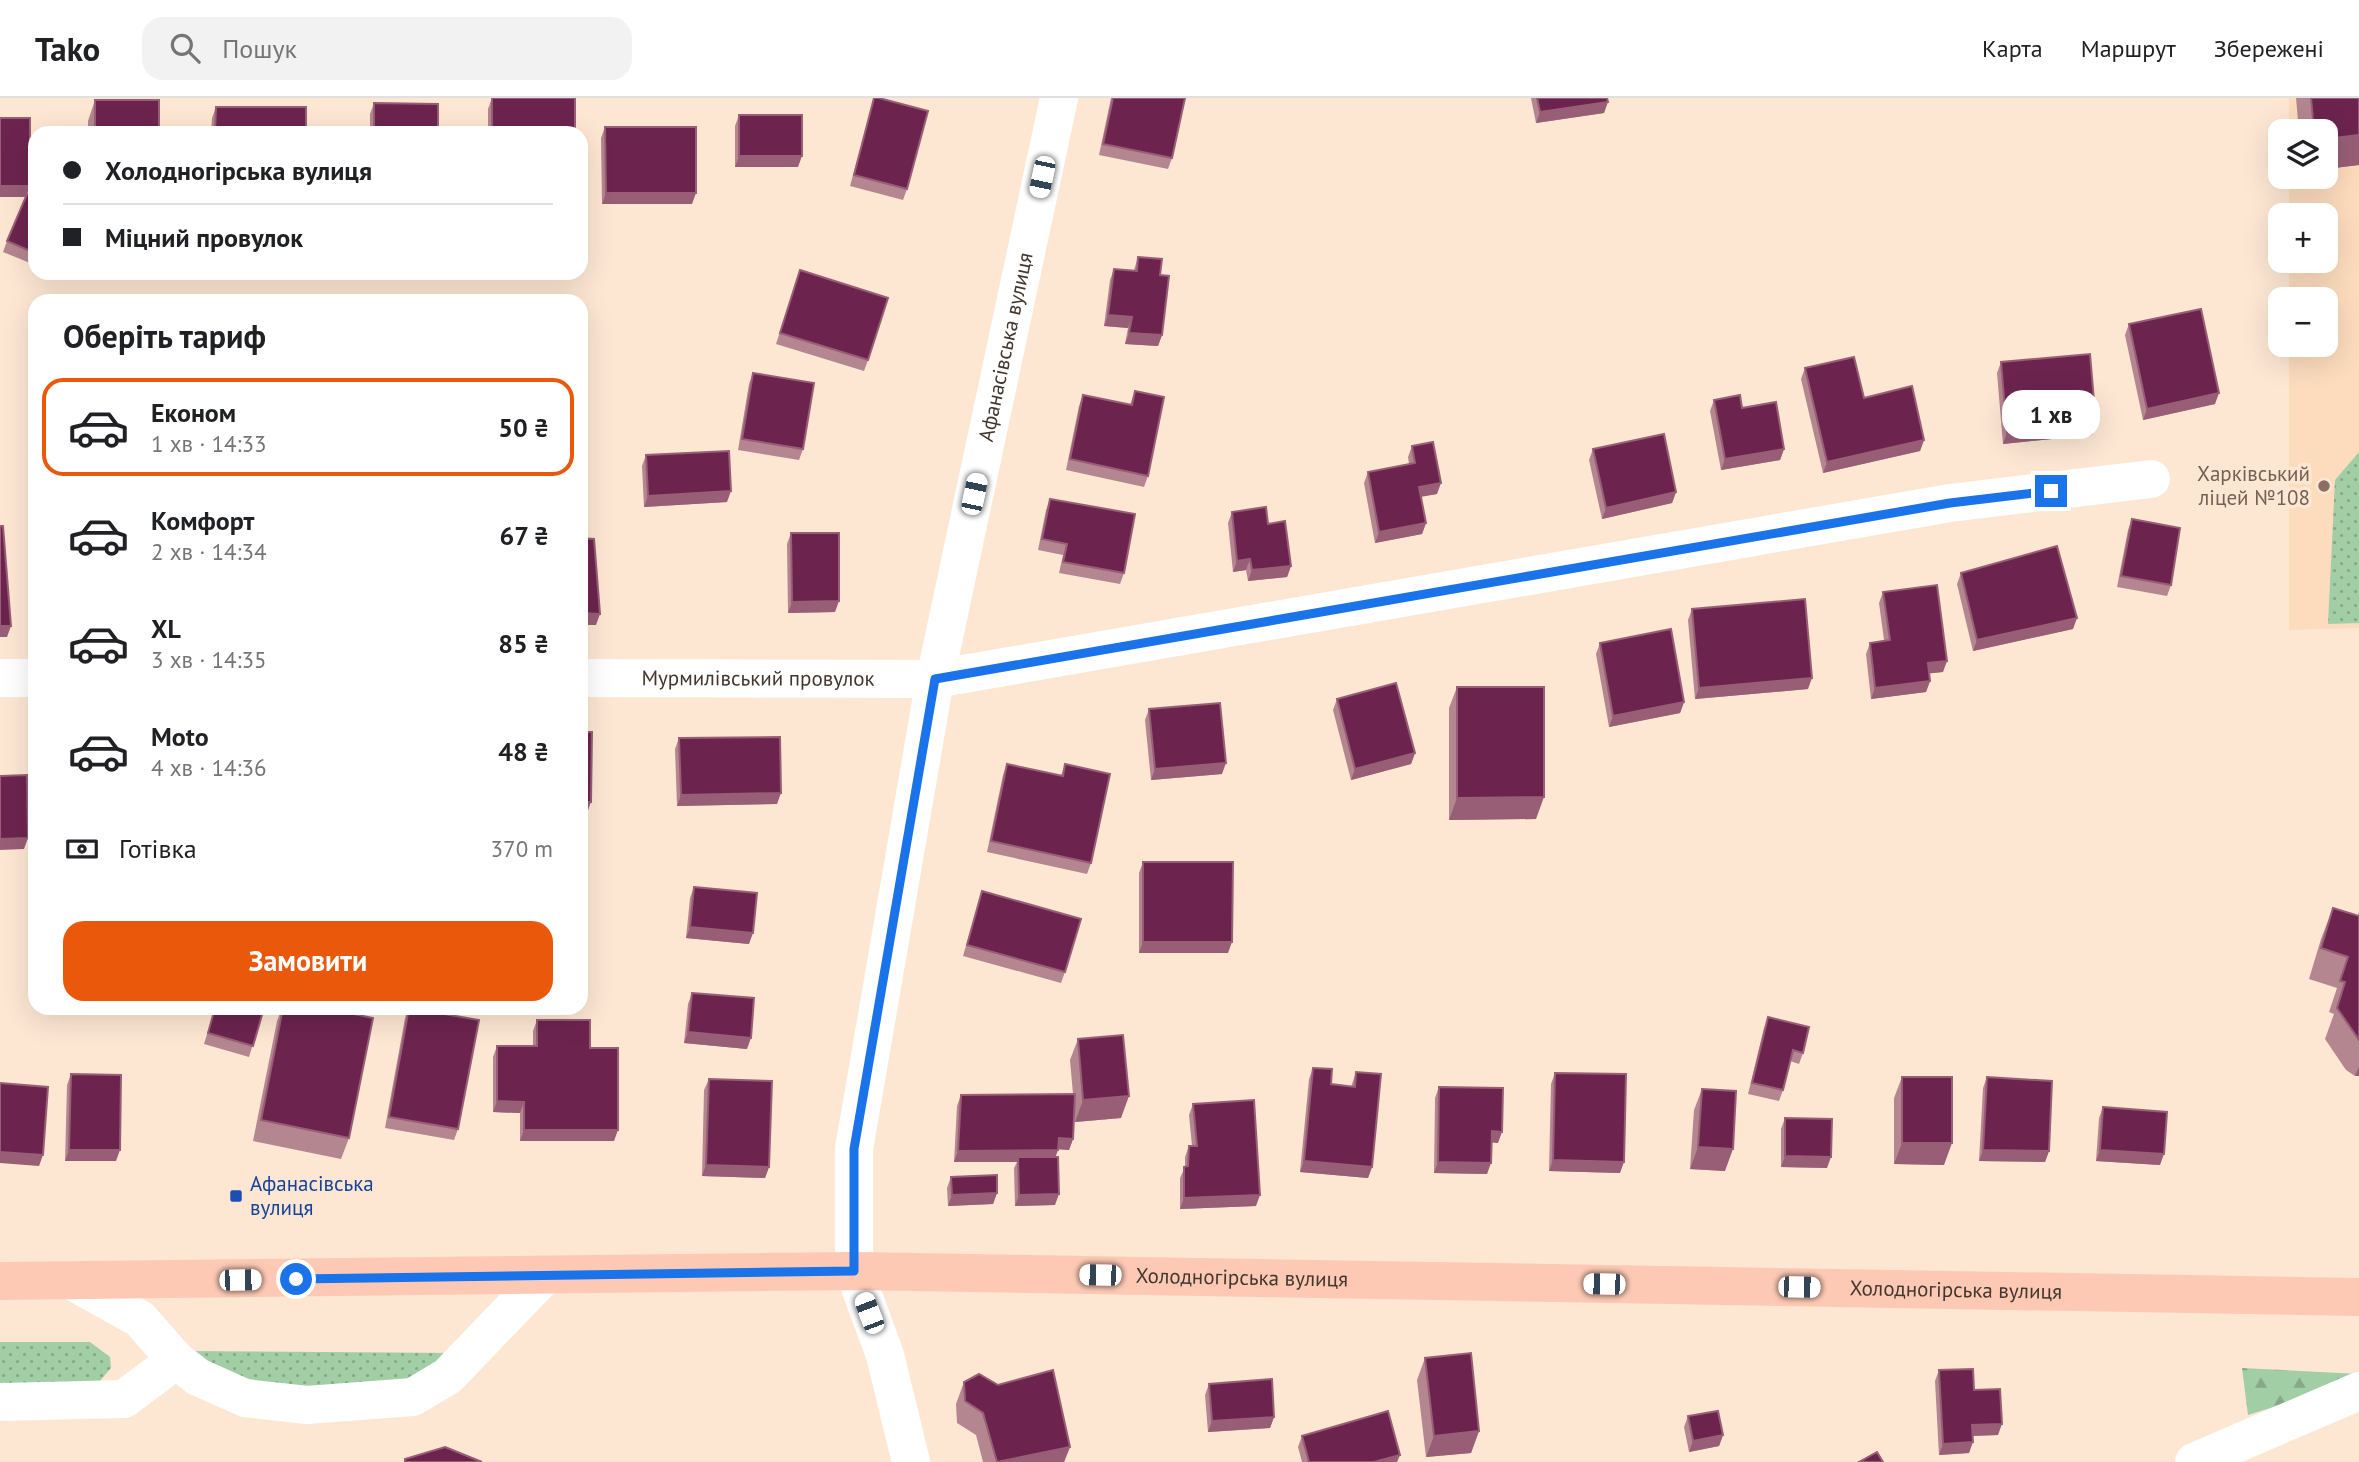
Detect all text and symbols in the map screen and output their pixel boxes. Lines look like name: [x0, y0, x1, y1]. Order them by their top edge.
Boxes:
search box: [142, 17, 632, 80]
text: Tako: [35, 27, 100, 70]
icon: search: [166, 29, 204, 67]
text: Пошук: [222, 32, 297, 65]
text: Карта: [1982, 33, 2043, 64]
text: Маршрут: [2081, 33, 2176, 64]
text: Збережені: [2214, 33, 2324, 64]
map controls: [2268, 119, 2338, 357]
button: layers: [2268, 119, 2338, 189]
text: Холодногірська вулиця: [105, 154, 372, 187]
car: [1028, 154, 1057, 200]
button: +: [2268, 203, 2338, 273]
text: Міцний провулок: [105, 221, 303, 254]
street label: Афанасівська вулиця: [972, 250, 1039, 444]
button: −: [2268, 287, 2338, 357]
text: Оберіть тариф: [63, 315, 266, 357]
callout: 1 хв: [2002, 390, 2100, 438]
icon: car: [67, 396, 130, 459]
text: Економ: [151, 396, 236, 429]
text: 1 хв: [2030, 400, 2072, 429]
text: 50 ₴: [498, 411, 549, 444]
text: 1 хв · 14:33: [151, 429, 267, 458]
place label: Харківський ліцей №108: [2197, 460, 2310, 511]
car: [960, 471, 989, 517]
route end: [2035, 475, 2067, 507]
marker: Харківський ліцей №108: [2316, 478, 2332, 494]
icon: car: [67, 504, 130, 567]
text: Комфорт: [151, 504, 254, 537]
text: 67 ₴: [500, 519, 549, 552]
text: 2 хв · 14:34: [151, 537, 267, 566]
icon: car: [67, 612, 130, 675]
text: XL: [151, 612, 181, 645]
text: 85 ₴: [498, 627, 549, 660]
text: 3 хв · 14:35: [151, 645, 267, 674]
street label: Мурмилівський провулок: [641, 664, 875, 692]
icon: car: [67, 720, 130, 783]
text: Moto: [151, 720, 209, 753]
text: 48 ₴: [498, 735, 549, 768]
text: 4 хв · 14:36: [151, 753, 267, 782]
icon: cash: [63, 830, 101, 868]
text: Готівка: [119, 832, 197, 865]
text: 370 m: [491, 834, 553, 863]
button: Замовити: [63, 921, 553, 1001]
place label: Афанасівська вулиця: [250, 1170, 374, 1221]
marker: Афанасівська вулиця: [228, 1188, 244, 1204]
street label: Холодногірська вулиця: [1135, 1262, 1348, 1293]
route start: [280, 1263, 312, 1295]
car: [1079, 1264, 1122, 1286]
car: [219, 1269, 262, 1291]
car: [1583, 1273, 1626, 1295]
street label: Холодногірська вулиця: [1849, 1274, 2062, 1305]
car: [1778, 1276, 1821, 1298]
car: [852, 1290, 887, 1336]

